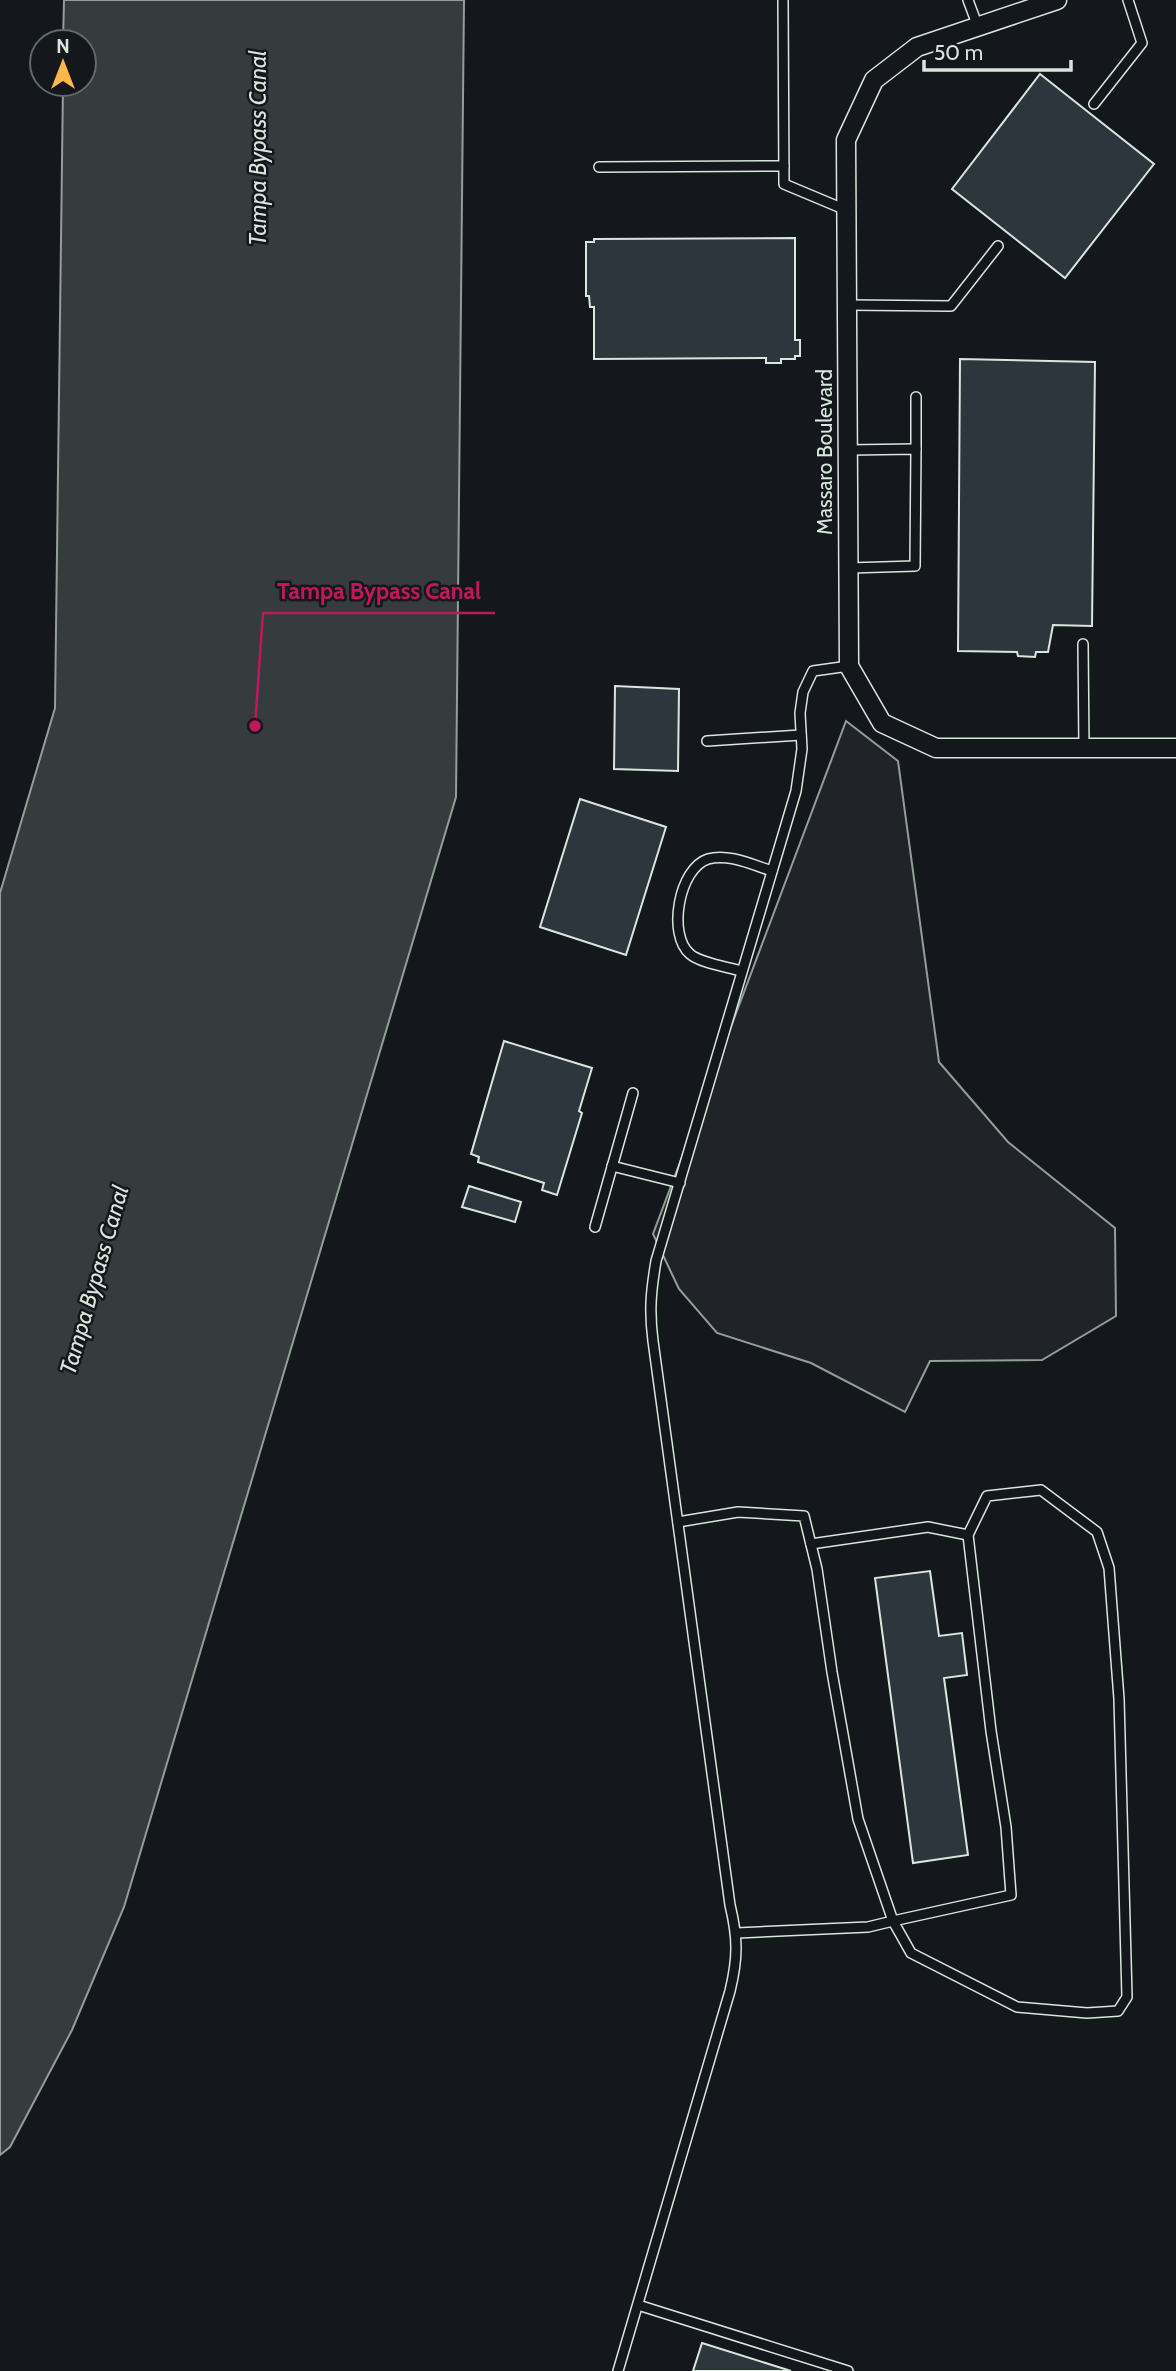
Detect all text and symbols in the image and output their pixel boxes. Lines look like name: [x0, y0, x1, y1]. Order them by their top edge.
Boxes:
north arrow: [28, 28, 98, 98]
scale bar: [924, 28, 1071, 72]
text: N: [56, 35, 70, 58]
text: 50 m: [934, 40, 983, 65]
water label: Tampa Bypass Canal: [244, 50, 272, 246]
street label: Massaro Boulevard: [812, 369, 837, 535]
callout: Tampa Bypass Canal: [263, 569, 495, 613]
text: Tampa Bypass Canal: [277, 577, 481, 605]
water label: Tampa Bypass Canal: [54, 1182, 135, 1378]

